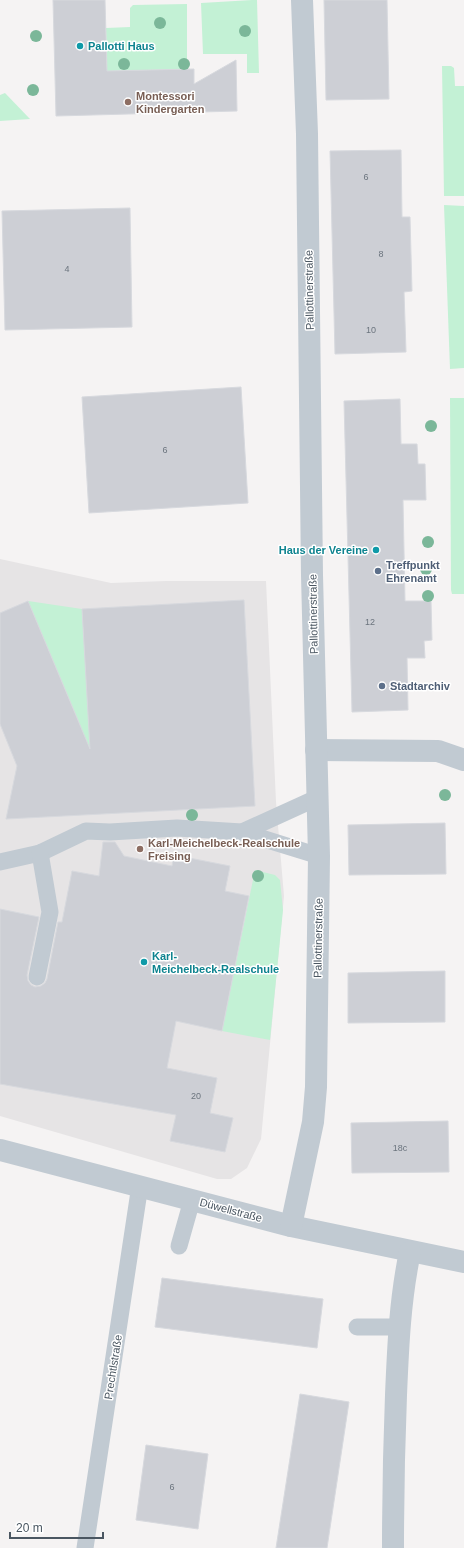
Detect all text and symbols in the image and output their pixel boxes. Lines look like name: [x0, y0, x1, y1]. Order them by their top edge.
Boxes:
place label: Pallotti Haus: [88, 40, 155, 52]
marker: Pallotti Haus: [75, 41, 85, 51]
place label: Montessori Kindergarten: [136, 90, 205, 115]
marker: Montessori Kindergarten: [123, 97, 133, 107]
house number: 6: [363, 172, 369, 182]
house number: 8: [378, 249, 384, 259]
street label: Pallottinerstraße: [302, 250, 316, 330]
house number: 4: [64, 264, 70, 274]
house number: 10: [366, 325, 376, 335]
house number: 6: [162, 445, 168, 455]
place label: Haus der Vereine: [279, 544, 368, 556]
marker: Haus der Vereine: [371, 545, 381, 555]
place label: Treffpunkt Ehrenamt: [386, 559, 440, 584]
marker: Treffpunkt Ehrenamt: [373, 566, 383, 576]
street label: Pallottinerstraße: [306, 574, 320, 654]
house number: 12: [365, 617, 375, 627]
place label: Stadtarchiv: [390, 680, 451, 692]
marker: Stadtarchiv: [377, 681, 387, 691]
place label: Karl-Meichelbeck-Realschule Freising: [148, 837, 300, 862]
marker: Karl-Meichelbeck-Realschule Freising: [135, 844, 145, 854]
street label: Pallottinerstraße: [311, 898, 325, 978]
place label: Karl- Meichelbeck-Realschule: [152, 950, 279, 975]
marker: Karl- Meichelbeck-Realschule: [139, 957, 149, 967]
house number: 20: [191, 1091, 201, 1101]
house number: 18c: [393, 1143, 408, 1153]
street label: Düwellstraße: [198, 1196, 264, 1224]
street label: Prechtlstraße: [102, 1334, 124, 1400]
house number: 6: [169, 1482, 175, 1492]
scale bar: [10, 1514, 103, 1540]
text: 20 m: [16, 1521, 43, 1535]

